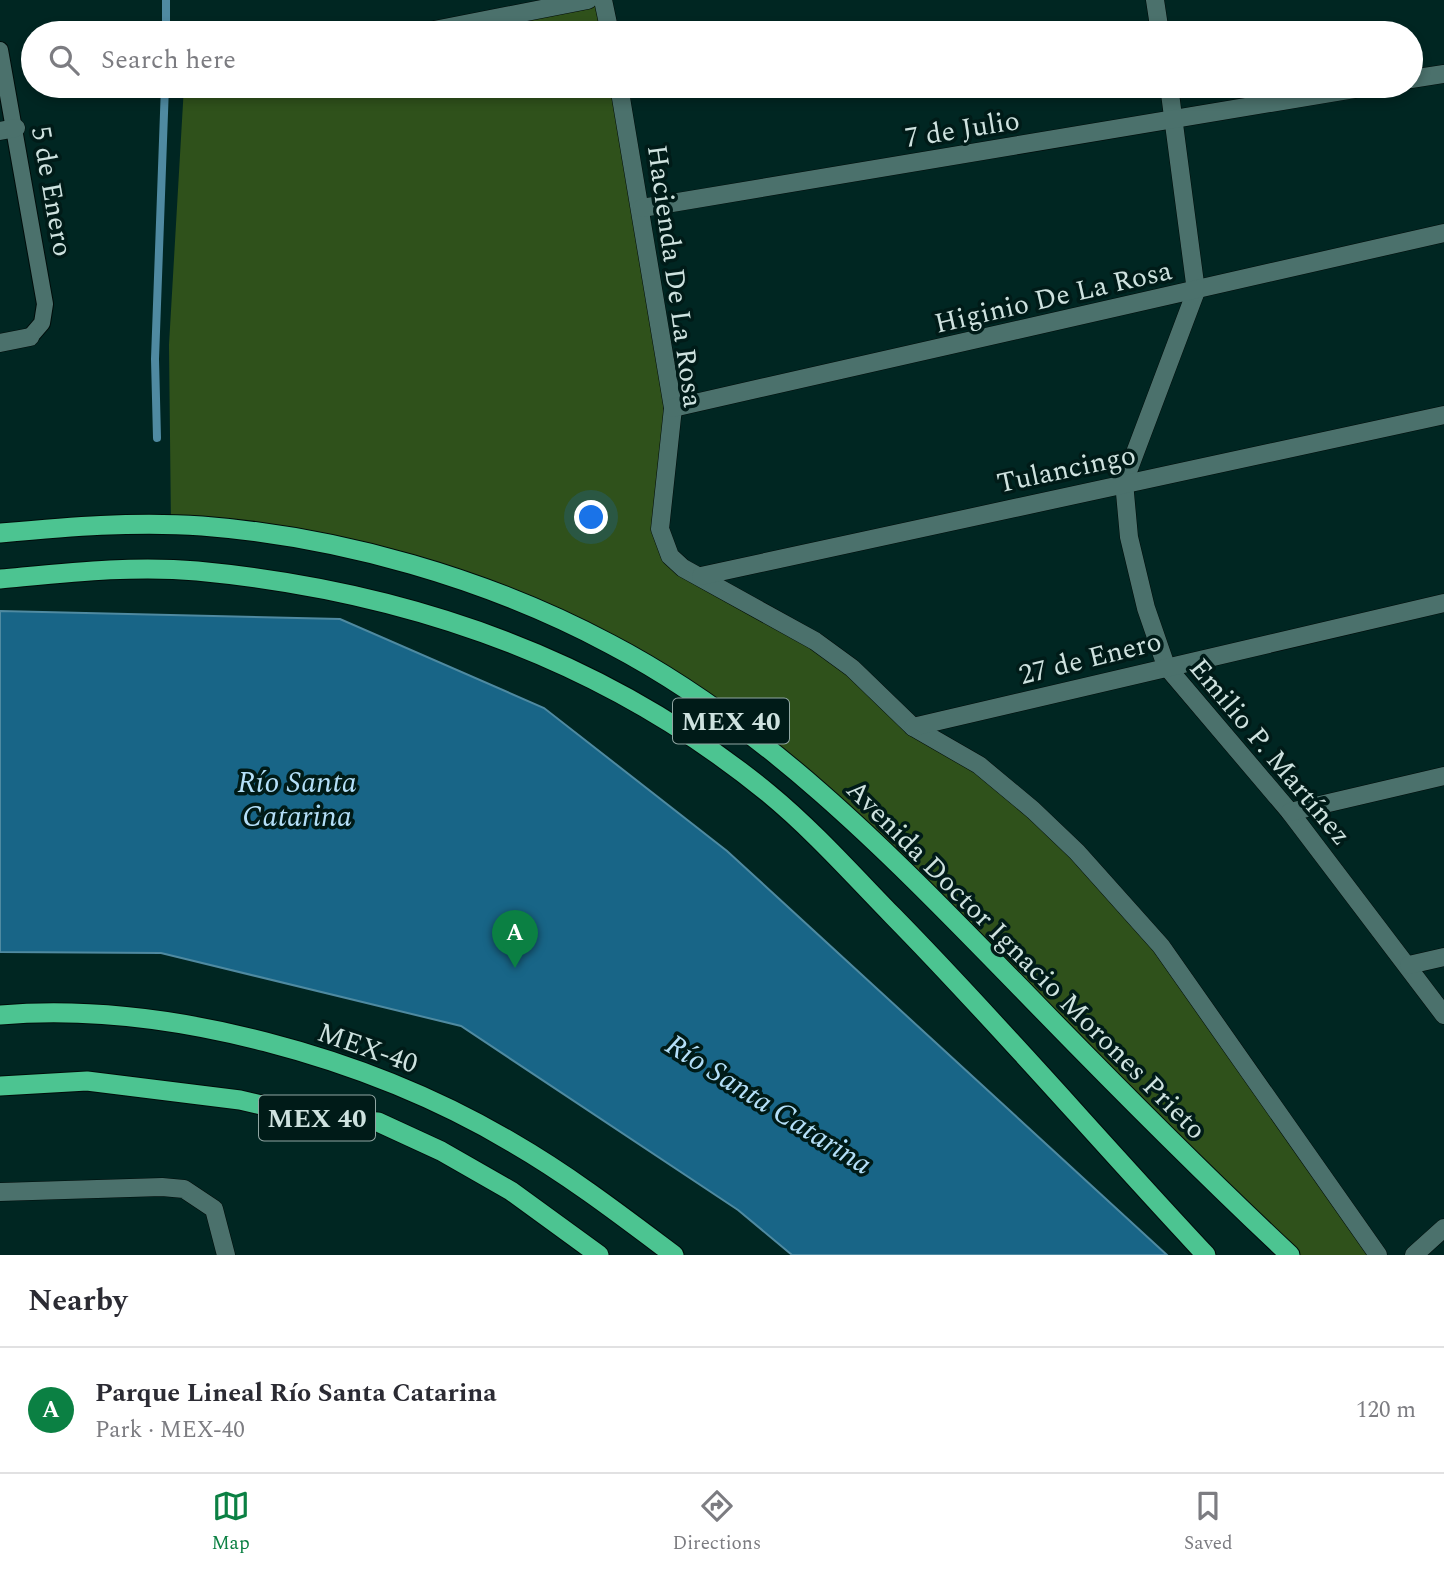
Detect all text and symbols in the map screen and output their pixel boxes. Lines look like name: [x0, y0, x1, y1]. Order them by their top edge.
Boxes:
search box: [21, 21, 1423, 98]
text: Search here: [101, 40, 236, 80]
icon: search: [45, 41, 83, 79]
street label: 7 de Julio: [902, 99, 1023, 160]
street label: 5 de Enero: [19, 123, 84, 260]
street label: Hacienda De La Rosa: [635, 142, 714, 411]
street label: Higinio De La Rosa: [930, 249, 1177, 346]
street label: Tulancingo: [993, 434, 1140, 505]
your location: [574, 500, 608, 534]
street label: 27 de Enero: [1015, 620, 1166, 697]
street label: Emilio P. Martínez: [1178, 649, 1361, 855]
road number: MEX 40: [673, 698, 789, 744]
water label: Río Santa Catarina: [237, 760, 357, 840]
street label: Avenida Doctor Ignacio Morones Prieto: [836, 770, 1216, 1150]
pin: A: [492, 910, 538, 968]
street label: MEX-40: [312, 1011, 423, 1086]
water label: Río Santa Catarina: [656, 1023, 881, 1187]
road number: MEX 40: [259, 1096, 375, 1140]
text: Nearby: [28, 1278, 127, 1324]
text: Parque Lineal Río Santa Catarina: [95, 1373, 497, 1413]
text: A: [42, 1393, 60, 1428]
text: 120 m: [1356, 1393, 1416, 1428]
text: Park · MEX-40: [95, 1413, 245, 1448]
tab: Map: [211, 1487, 250, 1558]
tab: Directions: [672, 1487, 761, 1558]
tab: Saved: [1184, 1487, 1233, 1558]

